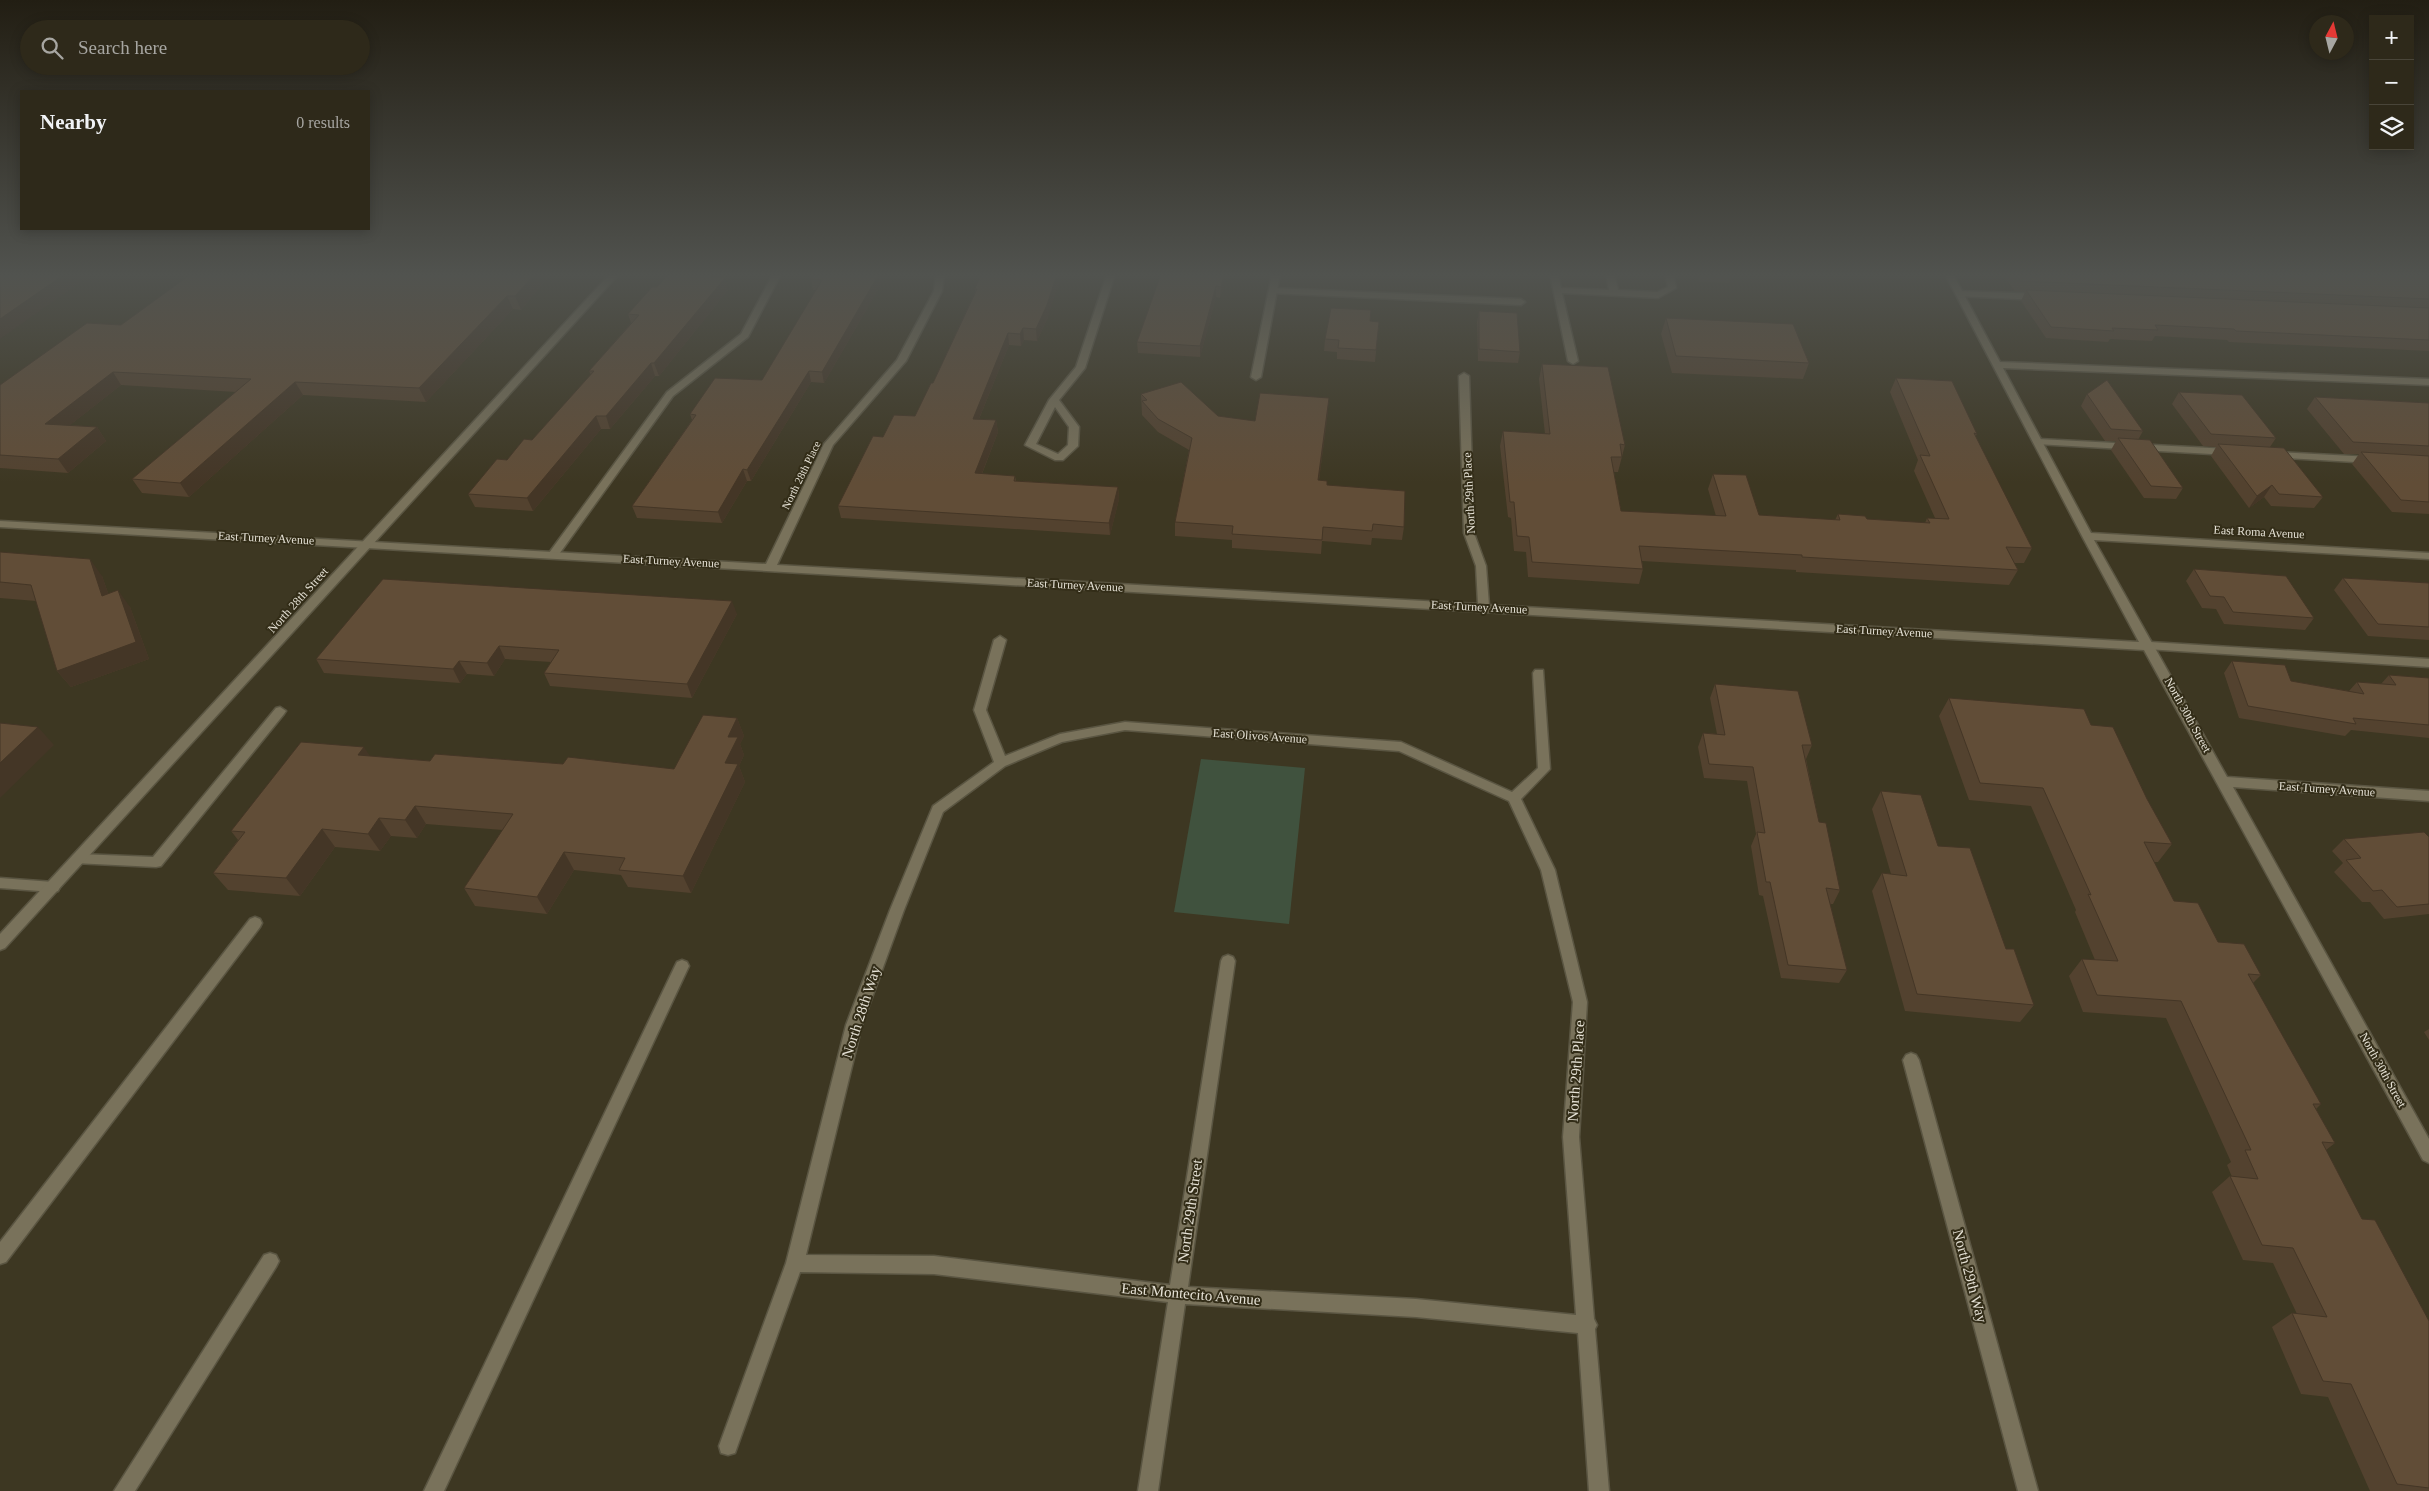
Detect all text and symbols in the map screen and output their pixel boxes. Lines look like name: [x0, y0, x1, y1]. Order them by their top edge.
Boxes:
north arrow: [2309, 15, 2354, 60]
map controls: [2369, 15, 2414, 150]
button: +: [2369, 15, 2414, 60]
search box: [20, 20, 370, 75]
icon: search: [38, 34, 66, 62]
text: Search here: [78, 37, 167, 58]
button: −: [2369, 60, 2414, 105]
button: layers: [2369, 105, 2414, 150]
text: Nearby: [40, 110, 107, 134]
text: 0 results: [296, 114, 350, 131]
street label: North 28th Place: [779, 439, 823, 511]
street label: North 29th Place: [1460, 452, 1478, 534]
street label: East Roma Avenue: [2213, 523, 2305, 541]
street label: East Turney Avenue: [217, 528, 315, 548]
street label: East Turney Avenue: [622, 551, 720, 571]
street label: North 28th Street: [265, 564, 332, 636]
street label: East Turney Avenue: [1026, 575, 1124, 595]
street label: East Turney Avenue: [1430, 597, 1528, 617]
street label: East Turney Avenue: [1835, 621, 1933, 641]
street label: North 30th Street: [2162, 675, 2215, 755]
street label: East Olivos Avenue: [1212, 726, 1308, 746]
street label: East Turney Avenue: [2278, 779, 2376, 799]
street label: North 28th Way: [839, 963, 884, 1060]
street label: North 29th Place: [1564, 1019, 1588, 1122]
street label: North 30th Street: [2357, 1030, 2410, 1110]
street label: North 29th Street: [1175, 1157, 1205, 1264]
street label: North 29th Way: [1950, 1228, 1990, 1325]
street label: East Montecito Avenue: [1121, 1280, 1262, 1308]

